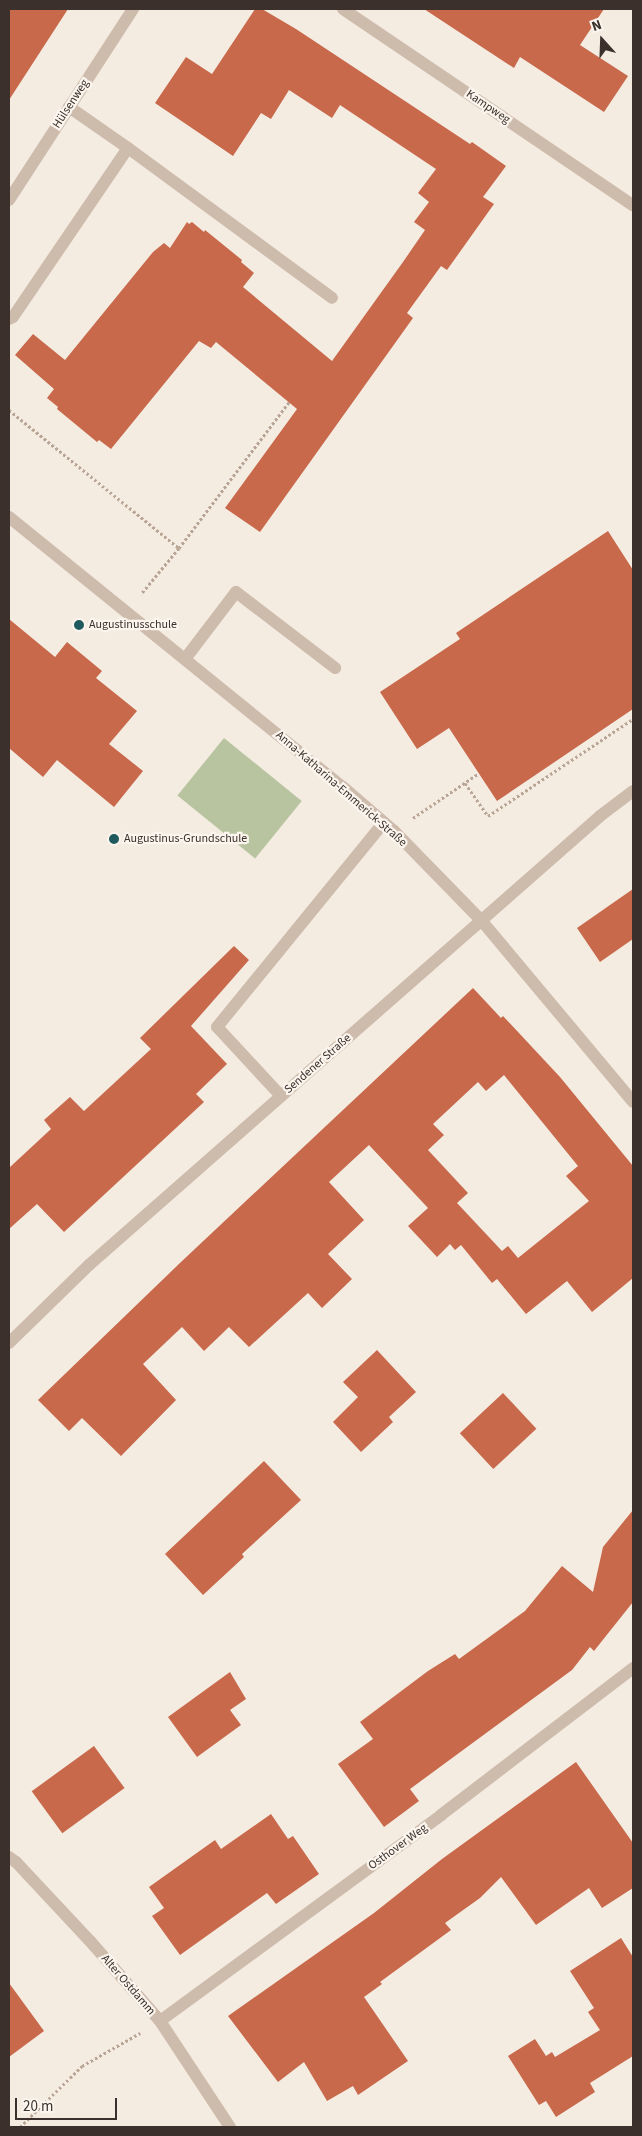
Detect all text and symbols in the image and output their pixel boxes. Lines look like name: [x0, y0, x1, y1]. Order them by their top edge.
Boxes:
north arrow: [577, 15, 627, 65]
text: N: [589, 15, 605, 37]
street label: Hülsenweg: [50, 77, 92, 131]
street label: Kampweg: [463, 87, 513, 127]
place label: Augustinusschule: [89, 618, 177, 632]
marker: Augustinusschule: [73, 619, 85, 631]
street label: Anna-Katharina-Emmerick-Straße: [272, 728, 410, 850]
place label: Augustinus-Grundschule: [124, 832, 247, 846]
marker: Augustinus-Grundschule: [108, 833, 120, 845]
street label: Sendener Straße: [282, 1031, 354, 1097]
street label: Osthover Weg: [366, 1821, 430, 1873]
street label: Alter Ostdamm: [98, 1952, 158, 2018]
scale bar: [18, 2088, 120, 2120]
text: 20 m: [23, 2096, 53, 2117]

